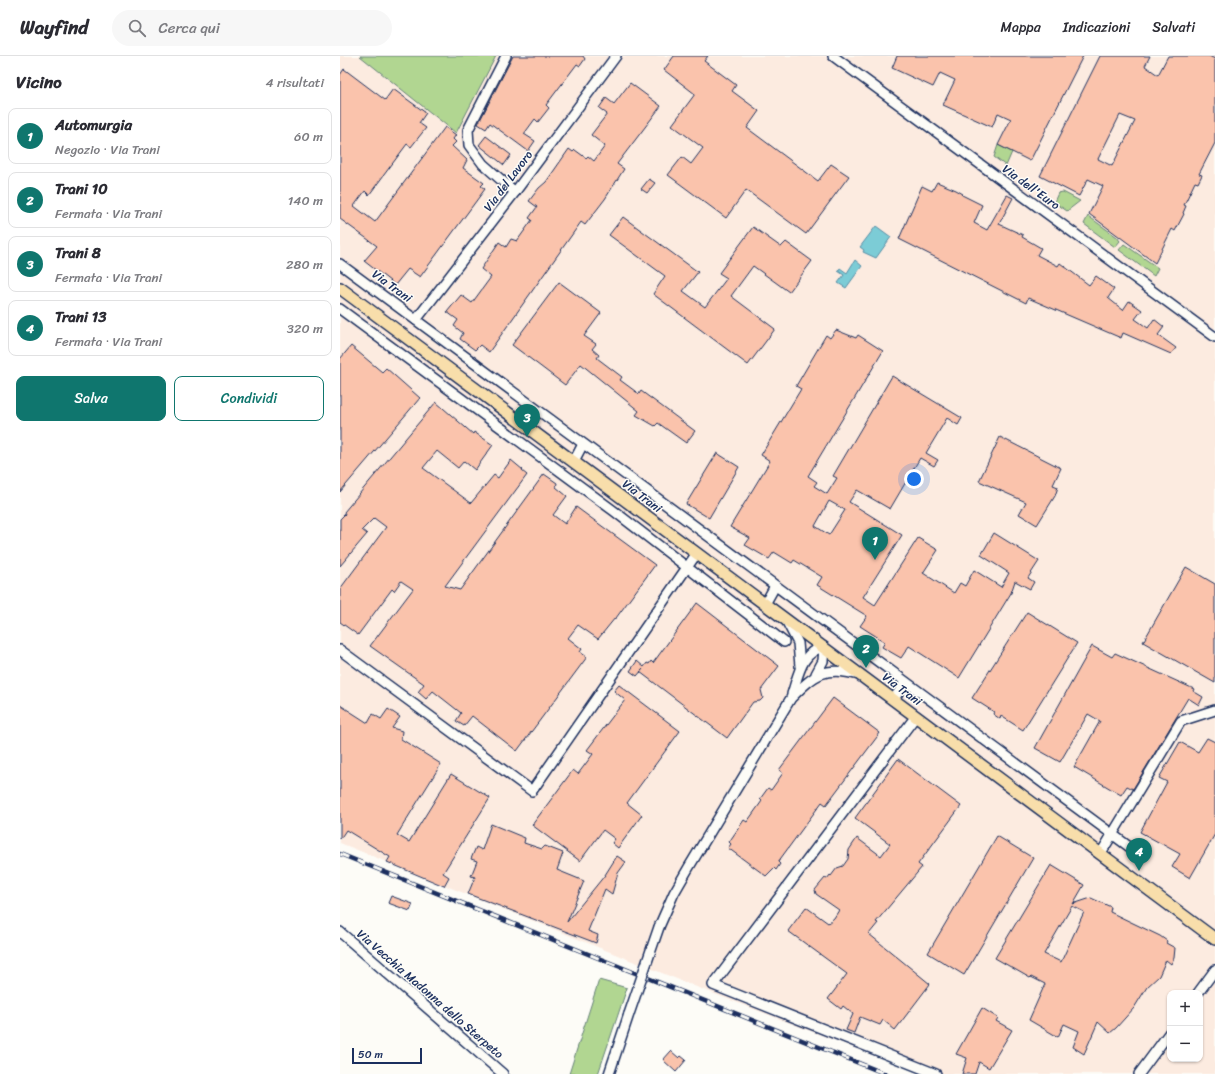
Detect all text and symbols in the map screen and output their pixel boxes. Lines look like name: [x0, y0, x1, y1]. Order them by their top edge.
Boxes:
search box: [112, 10, 392, 46]
text: Wayfind: [20, 11, 88, 44]
text: Cerca qui: [158, 15, 220, 41]
text: Mappa: [1000, 15, 1041, 40]
text: Indicazioni: [1063, 15, 1130, 40]
text: Salvati: [1152, 15, 1195, 40]
icon: search: [126, 17, 148, 39]
text: Vicino: [16, 67, 62, 97]
text: 4 risultati: [265, 71, 324, 94]
text: Automurgia: [55, 112, 132, 138]
text: 1: [27, 125, 33, 148]
text: 60 m: [294, 125, 323, 148]
text: Negozio · Via Trani: [55, 138, 160, 161]
street label: Via del Lavoro: [477, 145, 539, 217]
street label: Via dell'Euro: [997, 158, 1065, 216]
text: Trani 10: [55, 176, 108, 202]
text: 2: [26, 189, 34, 212]
text: 140 m: [288, 189, 323, 212]
text: Fermata · Via Trani: [55, 202, 162, 225]
text: Trani 8: [55, 240, 101, 266]
text: 3: [26, 253, 34, 276]
text: 280 m: [286, 253, 323, 276]
street label: Via Trani: [367, 264, 417, 309]
text: Fermata · Via Trani: [55, 266, 162, 289]
text: Trani 13: [55, 304, 106, 330]
text: 4: [26, 317, 34, 340]
text: 320 m: [287, 317, 323, 340]
text: Fermata · Via Trani: [55, 330, 162, 353]
button: Salva: [16, 376, 166, 421]
button: Condividi: [174, 376, 324, 421]
pin: 3: [514, 404, 540, 437]
your location: [904, 469, 924, 489]
street label: Via Trani: [617, 473, 667, 519]
pin: 1: [862, 527, 888, 560]
pin: 2: [853, 635, 879, 668]
street label: Via Trani: [877, 666, 927, 712]
pin: 4: [1126, 838, 1152, 871]
street label: Via Vecchia Madonna dello Sterpeto: [351, 924, 509, 1064]
map controls: [1167, 990, 1203, 1062]
button: +: [1167, 990, 1203, 1026]
button: −: [1167, 1026, 1203, 1062]
text: 50 m: [358, 1045, 383, 1064]
scale bar: [352, 1046, 422, 1065]

